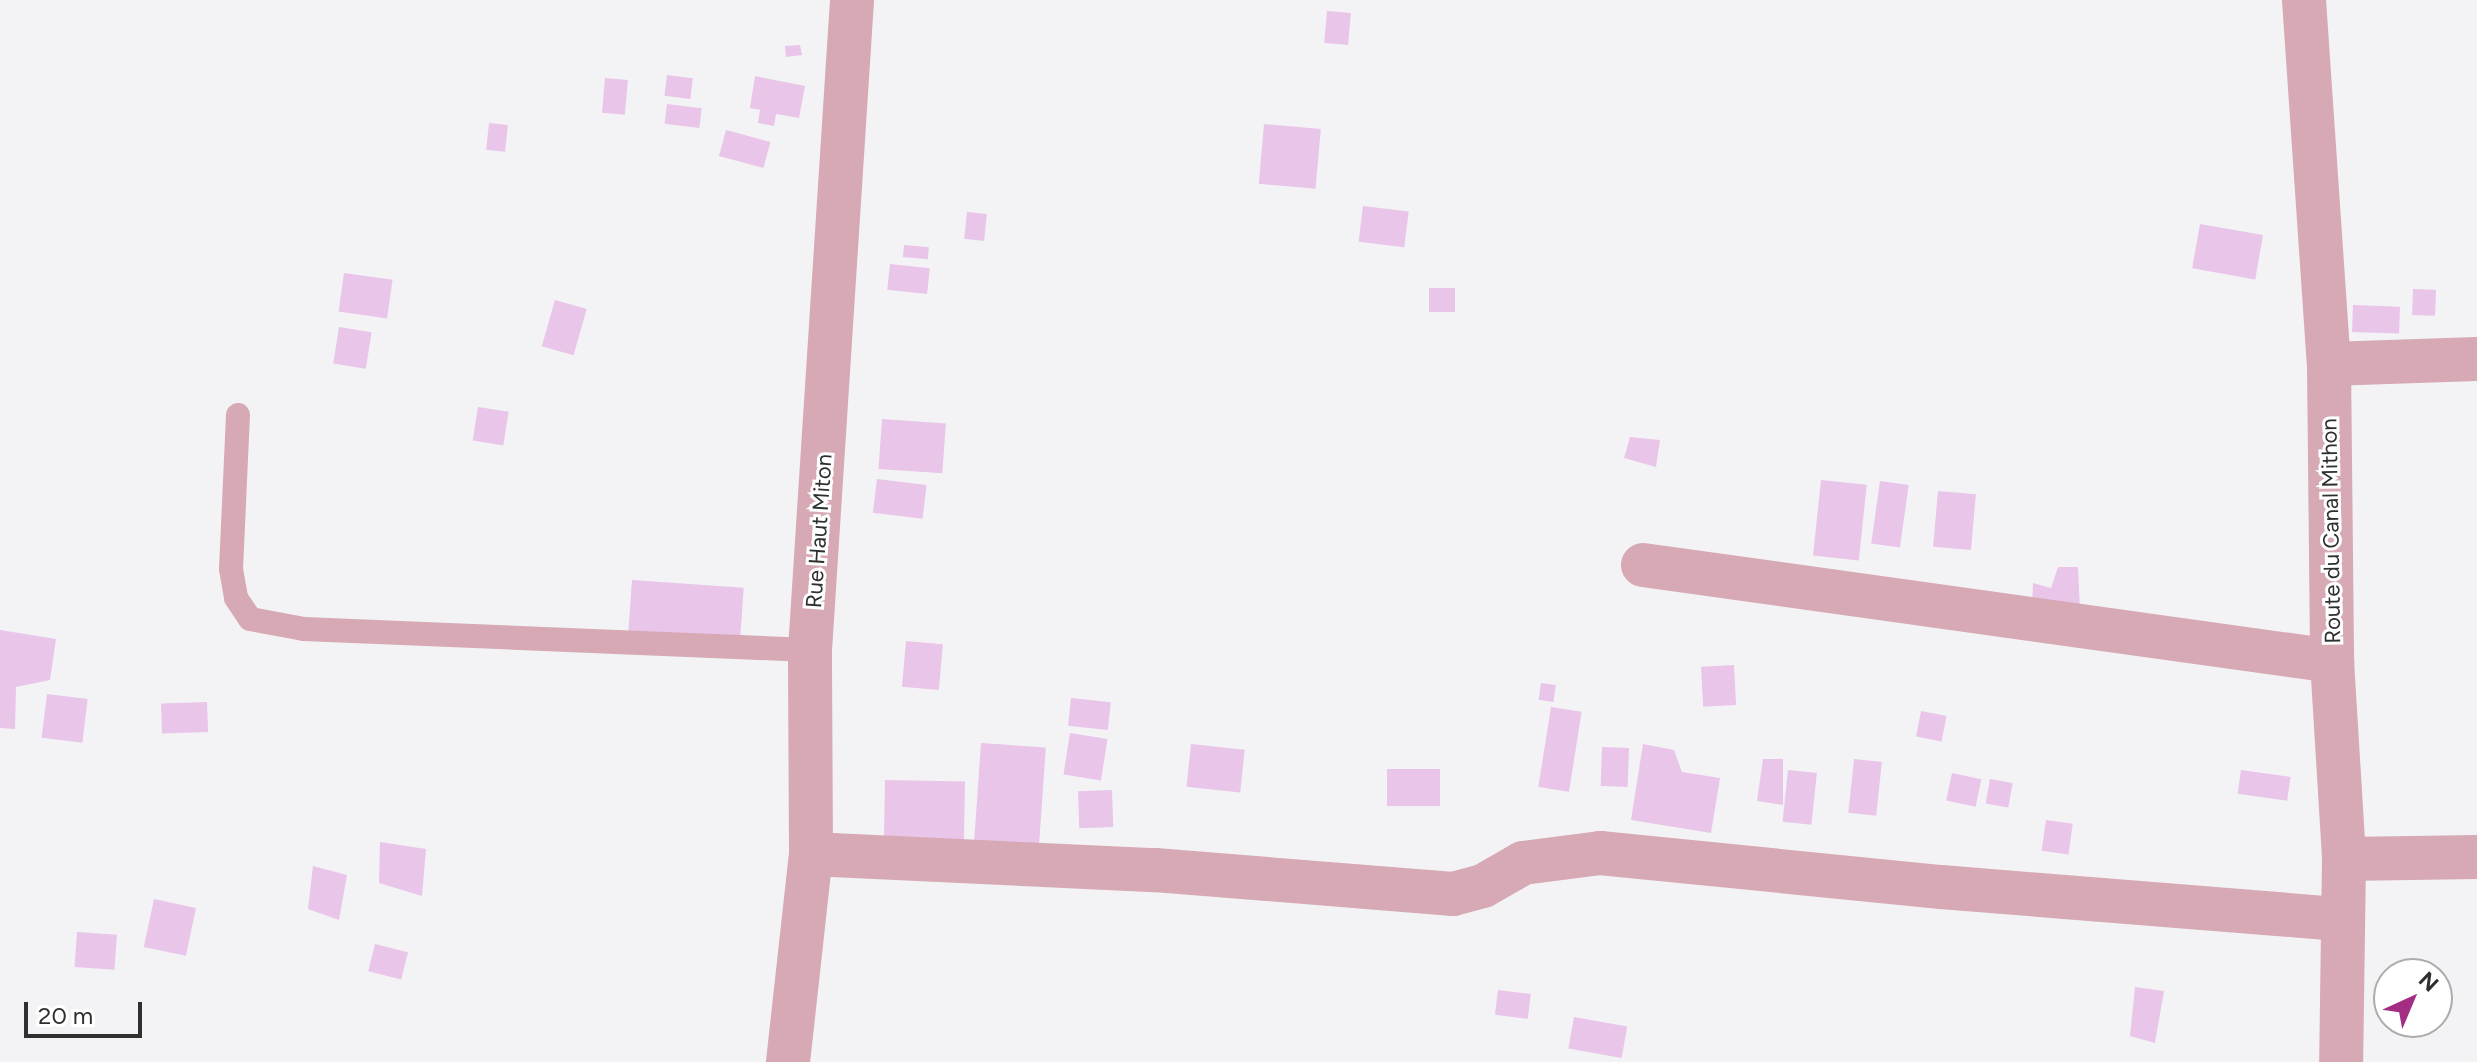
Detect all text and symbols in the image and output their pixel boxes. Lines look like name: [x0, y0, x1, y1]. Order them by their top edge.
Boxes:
street label: Route du Canal Mithon: [2316, 418, 2346, 644]
street label: Rue Haut Miton: [800, 453, 838, 609]
north arrow: [2373, 958, 2453, 1038]
text: N: [2413, 966, 2444, 997]
scale bar: [28, 986, 146, 1036]
text: 20 m: [38, 1001, 93, 1030]

